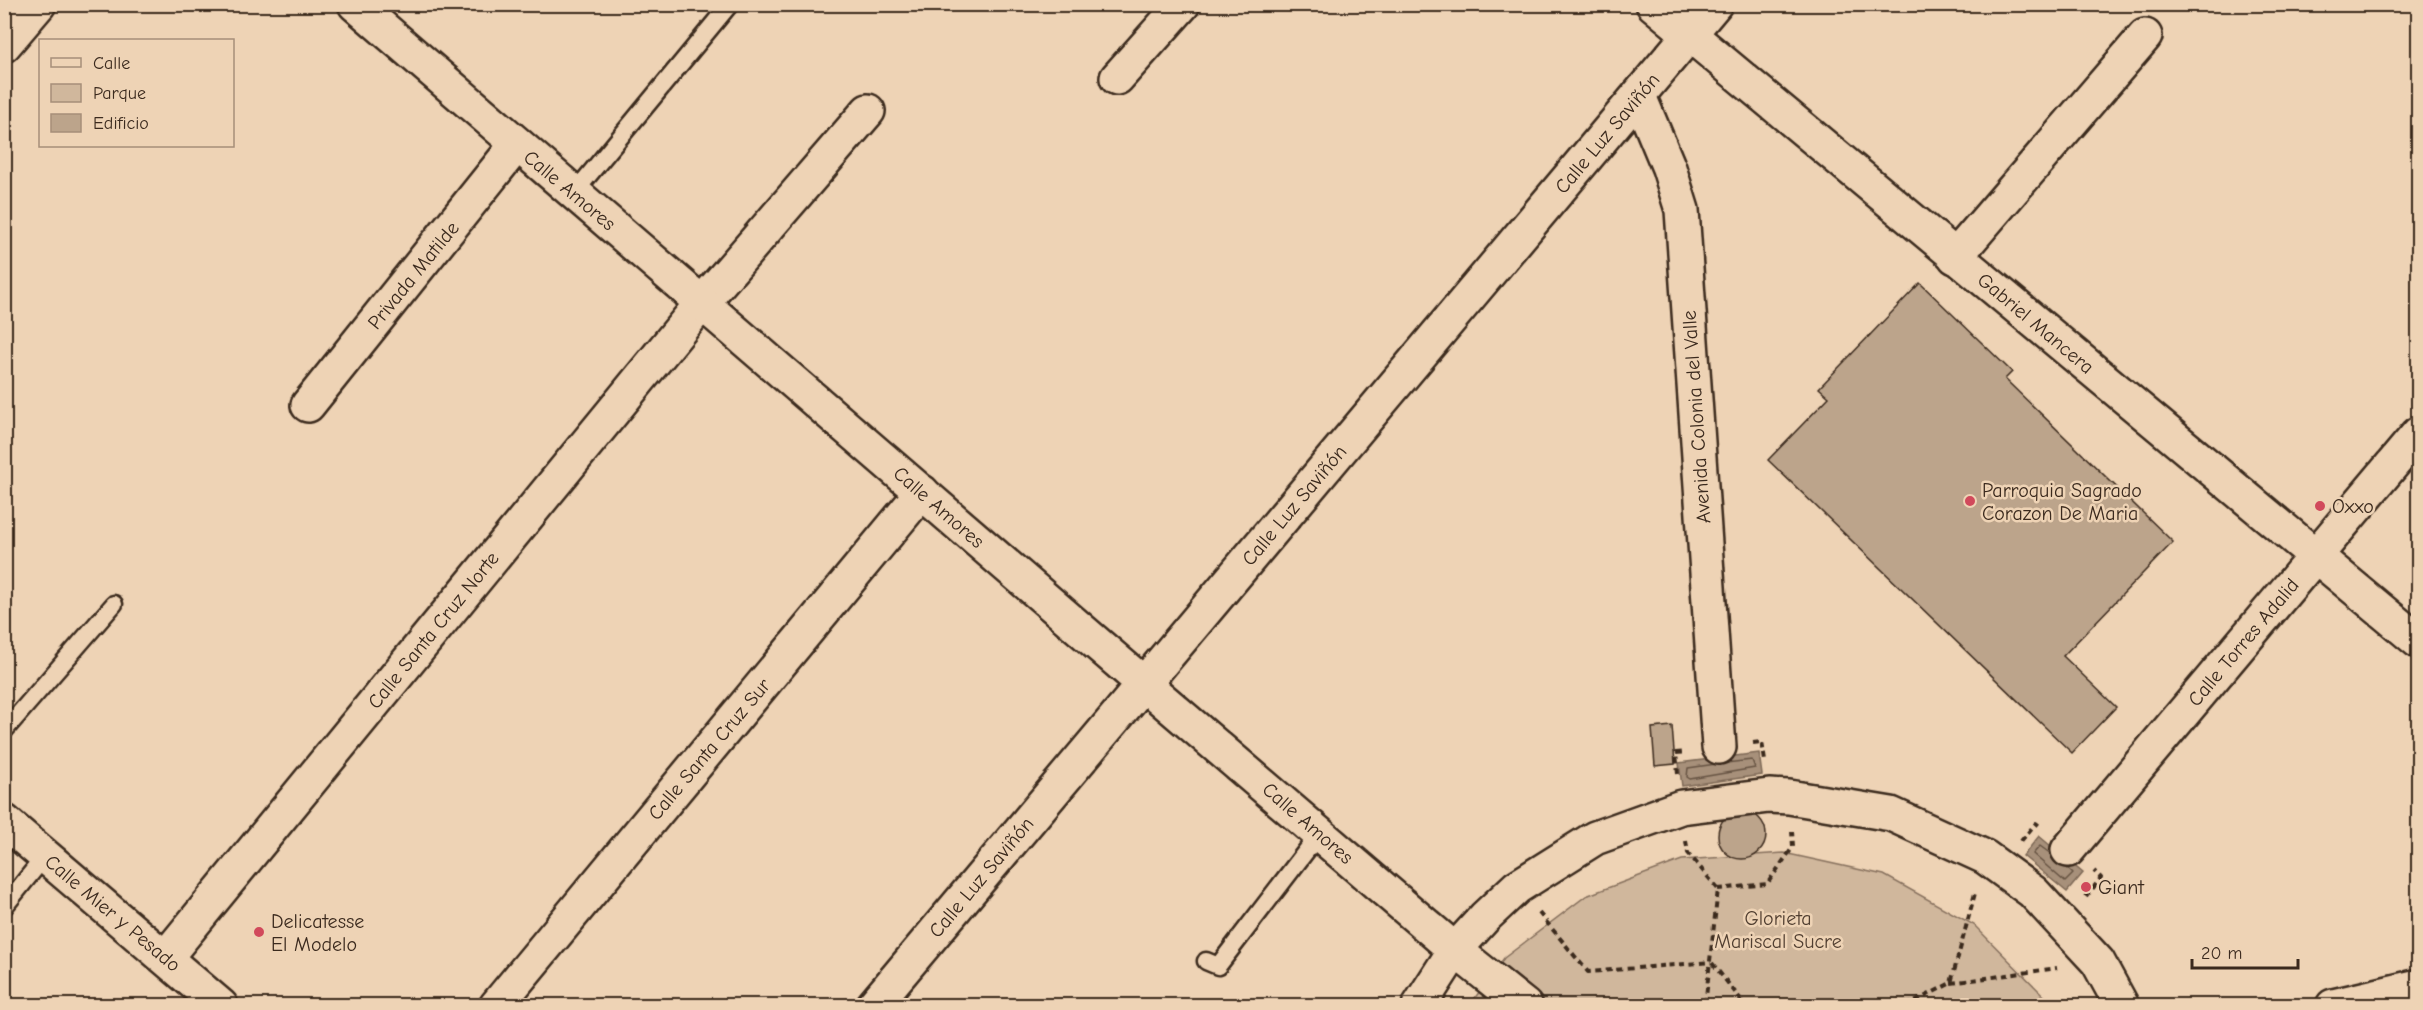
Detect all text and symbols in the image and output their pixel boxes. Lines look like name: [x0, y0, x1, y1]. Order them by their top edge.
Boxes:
legend: [39, 39, 234, 147]
text: Calle: [93, 53, 130, 74]
street label: Calle Luz Saviñón: [1550, 68, 1665, 198]
text: Parque: [93, 83, 146, 104]
text: Edificio: [93, 113, 149, 134]
street label: Calle Amores: [519, 145, 620, 235]
street label: Privada Matilde: [363, 217, 464, 334]
street label: Gabriel Mancera: [1973, 268, 2098, 379]
street label: Avenida Colonia del Valle: [1678, 310, 1715, 524]
street label: Calle Luz Saviñón: [1237, 440, 1352, 570]
street label: Calle Amores: [889, 462, 989, 553]
place label: Parroquia Sagrado Corazon De Maria: [1982, 479, 2142, 525]
marker: Parroquia Sagrado Corazon De Maria: [1963, 494, 1977, 508]
place label: Oxxo: [2332, 495, 2374, 518]
marker: Oxxo: [2313, 499, 2327, 513]
street label: Calle Santa Cruz Norte: [363, 547, 504, 713]
street label: Calle Torres Adalid: [2183, 574, 2304, 711]
street label: Calle Santa Cruz Sur: [643, 674, 775, 825]
street label: Calle Amores: [1258, 778, 1358, 869]
street label: Calle Luz Saviñón: [924, 812, 1039, 942]
street label: Calle Mier y Pesado: [40, 850, 185, 977]
place label: Giant: [2098, 876, 2145, 899]
marker: Giant: [2079, 880, 2093, 894]
park label: Glorieta Mariscal Sucre: [1714, 907, 1842, 953]
place label: Delicatesse El Modelo: [271, 910, 364, 956]
marker: Delicatesse El Modelo: [252, 925, 266, 939]
scale bar: [2192, 932, 2298, 970]
text: 20 m: [2201, 943, 2242, 964]

